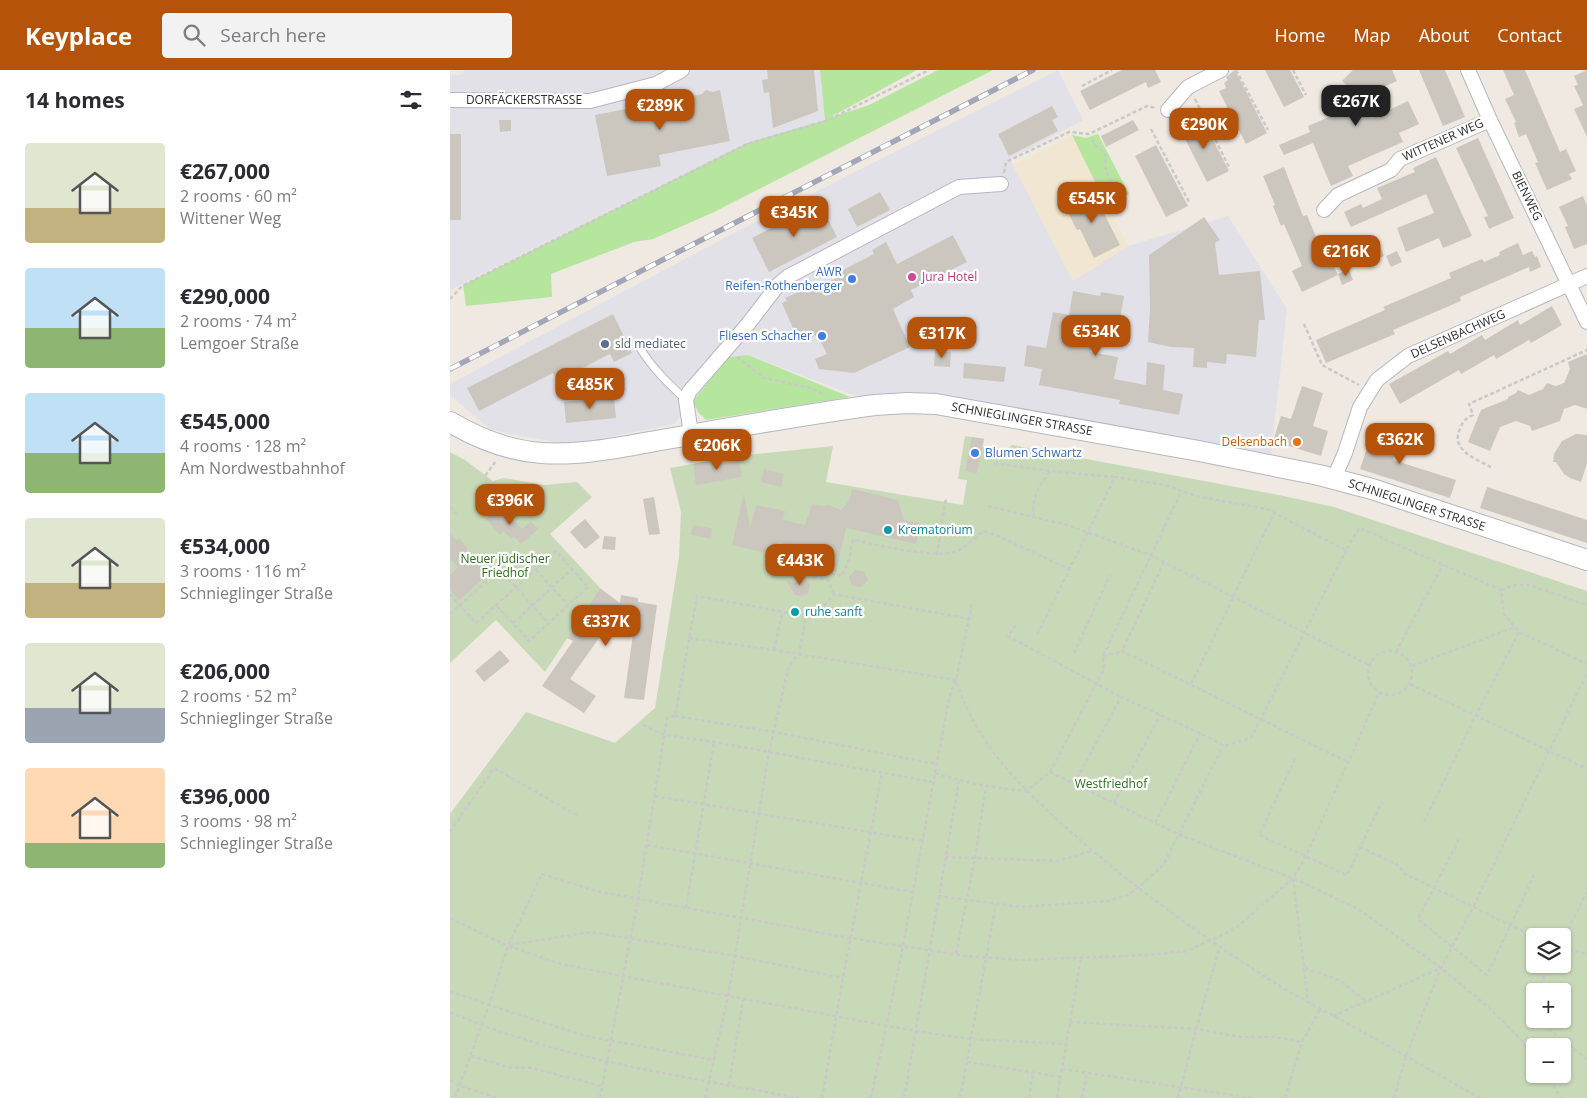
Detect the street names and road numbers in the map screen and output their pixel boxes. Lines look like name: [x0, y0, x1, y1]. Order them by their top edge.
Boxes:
street label: DORFÄCKERSTRASSE: [466, 91, 582, 108]
street label: WITTENER WEG: [1400, 114, 1486, 165]
street label: BIENWEG: [1508, 168, 1547, 223]
street label: DELSENBACHWEG: [1408, 305, 1508, 362]
street label: SCHNIEGLINGER STRASSE: [950, 398, 1094, 439]
street label: SCHNIEGLINGER STRASSE: [1346, 474, 1488, 535]

